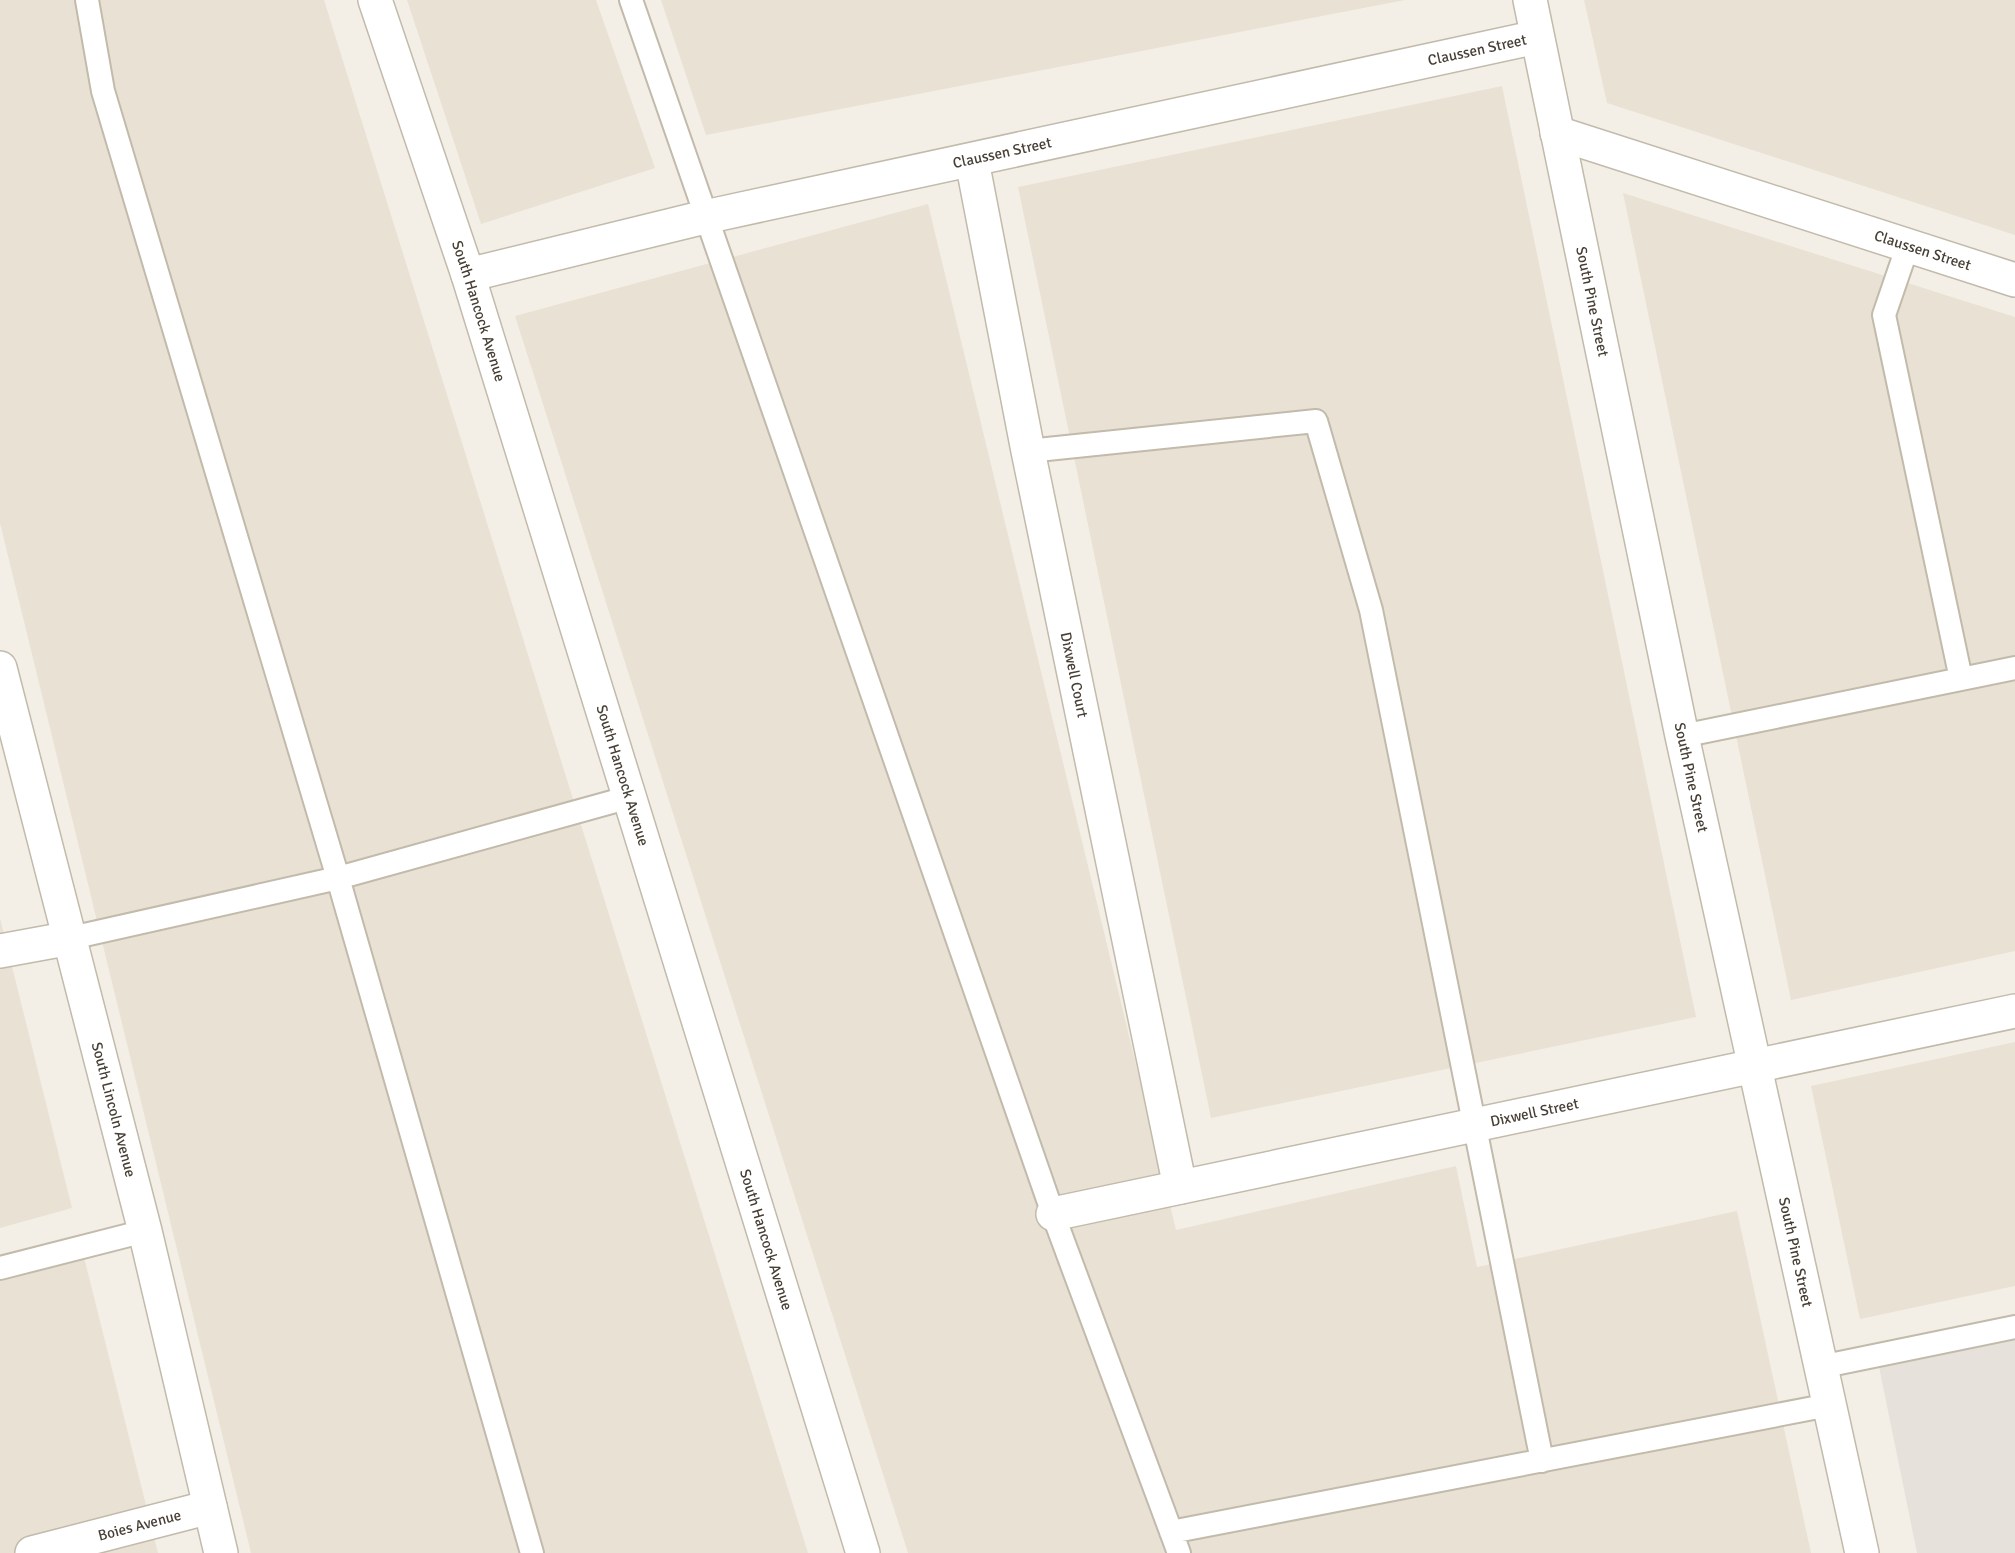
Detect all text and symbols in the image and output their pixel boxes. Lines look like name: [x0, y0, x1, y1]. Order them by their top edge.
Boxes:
street label: Claussen Street: [1426, 31, 1528, 69]
street label: Claussen Street: [951, 133, 1053, 172]
street label: Claussen Street: [1872, 226, 1973, 274]
street label: South Hancock Avenue: [448, 238, 509, 384]
street label: South Pine Street: [1572, 245, 1612, 358]
street label: Dixwell Court: [1057, 631, 1092, 719]
street label: South Hancock Avenue: [592, 703, 653, 848]
street label: South Pine Street: [1670, 721, 1712, 834]
street label: South Lincoln Avenue: [88, 1040, 140, 1179]
street label: Dixwell Street: [1489, 1094, 1580, 1131]
street label: South Hancock Avenue: [736, 1167, 796, 1312]
street label: South Pine Street: [1775, 1196, 1817, 1309]
street label: Boies Avenue: [96, 1506, 183, 1545]

